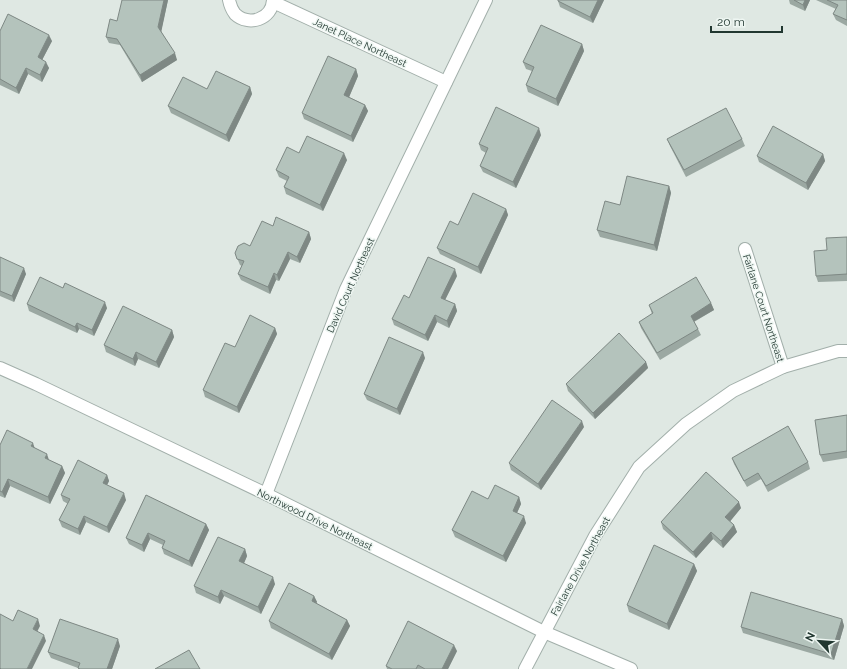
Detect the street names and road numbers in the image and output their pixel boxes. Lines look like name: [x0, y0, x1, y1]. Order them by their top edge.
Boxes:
street label: Janet Place Northeast: [311, 16, 409, 69]
street label: David Court Northeast: [325, 236, 377, 334]
street label: Fairlane Court Northeast: [741, 253, 786, 364]
street label: Northwood Drive Northeast: [255, 487, 375, 553]
street label: Fairlane Drive Northeast: [549, 514, 612, 617]

